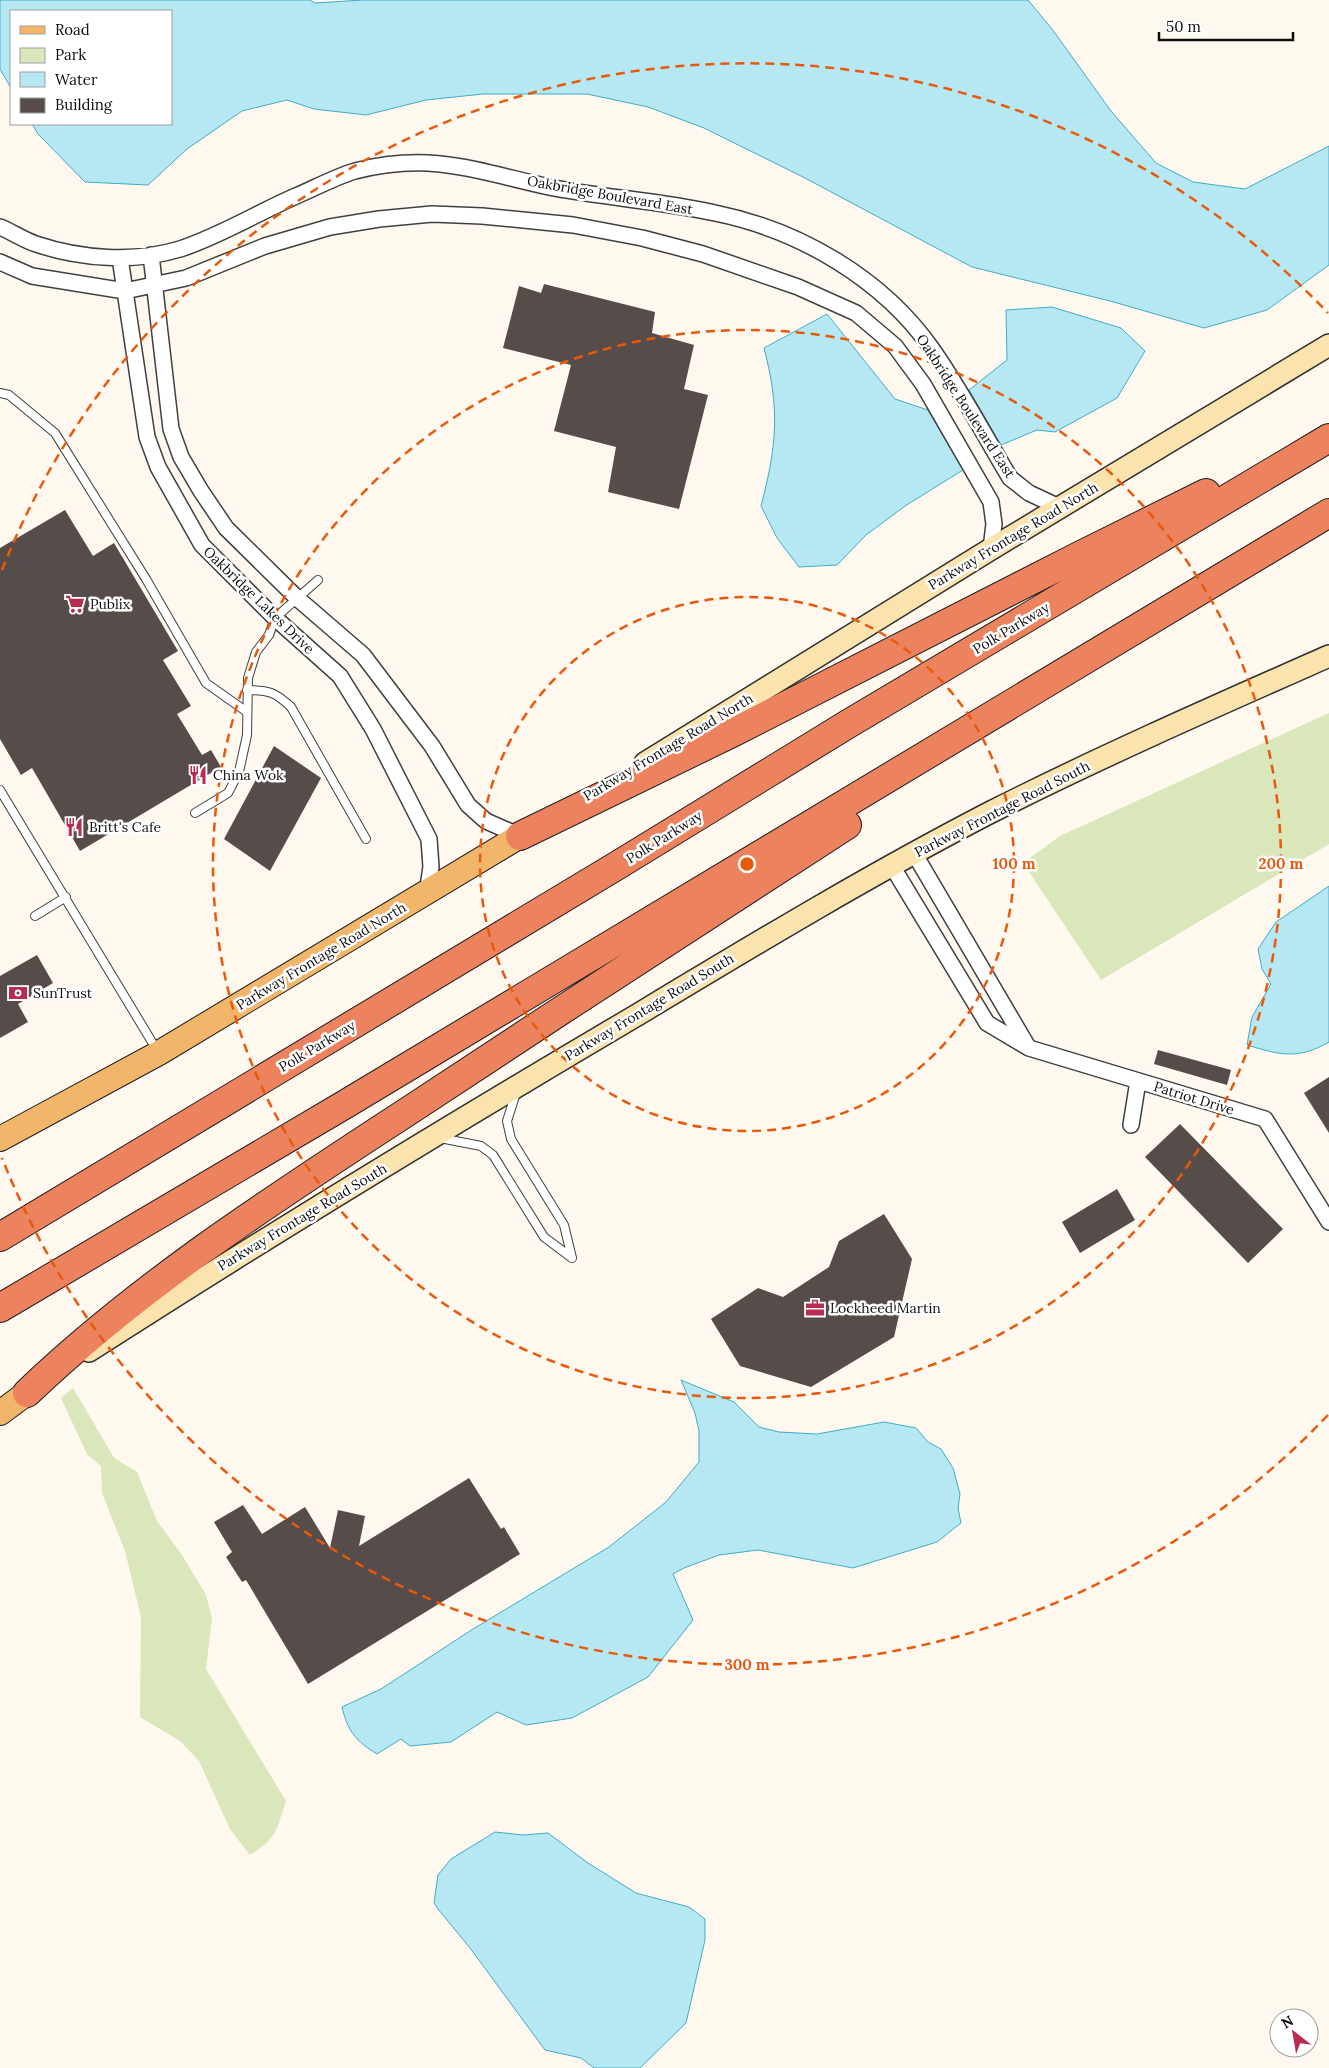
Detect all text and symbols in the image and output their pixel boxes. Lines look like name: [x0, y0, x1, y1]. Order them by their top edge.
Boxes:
legend: [10, 10, 172, 125]
scale bar: [1159, 10, 1293, 42]
text: 50 m: [1166, 17, 1201, 36]
text: Road: [55, 20, 90, 39]
text: Park: [55, 45, 86, 64]
text: Water: [55, 70, 98, 89]
text: Building: [55, 95, 113, 114]
street label: Oakbridge Boulevard East: [526, 172, 695, 219]
street label: Oakbridge Boulevard East: [913, 331, 1020, 482]
street label: Parkway Frontage Road North: [925, 478, 1101, 594]
street label: Oakbridge Lakes Drive: [200, 542, 318, 658]
supermarket icon: Publix: [64, 593, 86, 615]
place label: Publix: [90, 595, 131, 613]
street label: Polk Parkway: [969, 598, 1053, 658]
street label: Parkway Frontage Road North: [580, 689, 756, 805]
street label: Parkway Frontage Road South: [911, 757, 1093, 861]
restaurant icon: China Wok: [187, 764, 209, 786]
place label: China Wok: [213, 766, 284, 784]
street label: Polk Parkway: [623, 806, 706, 867]
restaurant icon: Britt's Cafe: [63, 816, 85, 838]
place label: Britt's Cafe: [89, 818, 162, 836]
text: 100 m: [993, 854, 1036, 873]
text: 200 m: [1259, 854, 1304, 873]
centre of rings: [738, 855, 756, 873]
street label: Parkway Frontage Road North: [233, 898, 409, 1014]
street label: Parkway Frontage Road South: [561, 949, 737, 1065]
bank icon: SunTrust: [7, 982, 29, 1004]
place label: SunTrust: [33, 984, 93, 1002]
street label: Polk Parkway: [275, 1016, 359, 1076]
street label: Patriot Drive: [1152, 1077, 1237, 1119]
street label: Parkway Frontage Road South: [214, 1159, 390, 1275]
office icon: Lockheed Martin: [804, 1297, 826, 1319]
place label: Lockheed Martin: [830, 1299, 941, 1317]
text: 300 m: [724, 1655, 770, 1674]
north arrow: [1269, 2008, 1319, 2058]
text: N: [1278, 2011, 1297, 2032]

